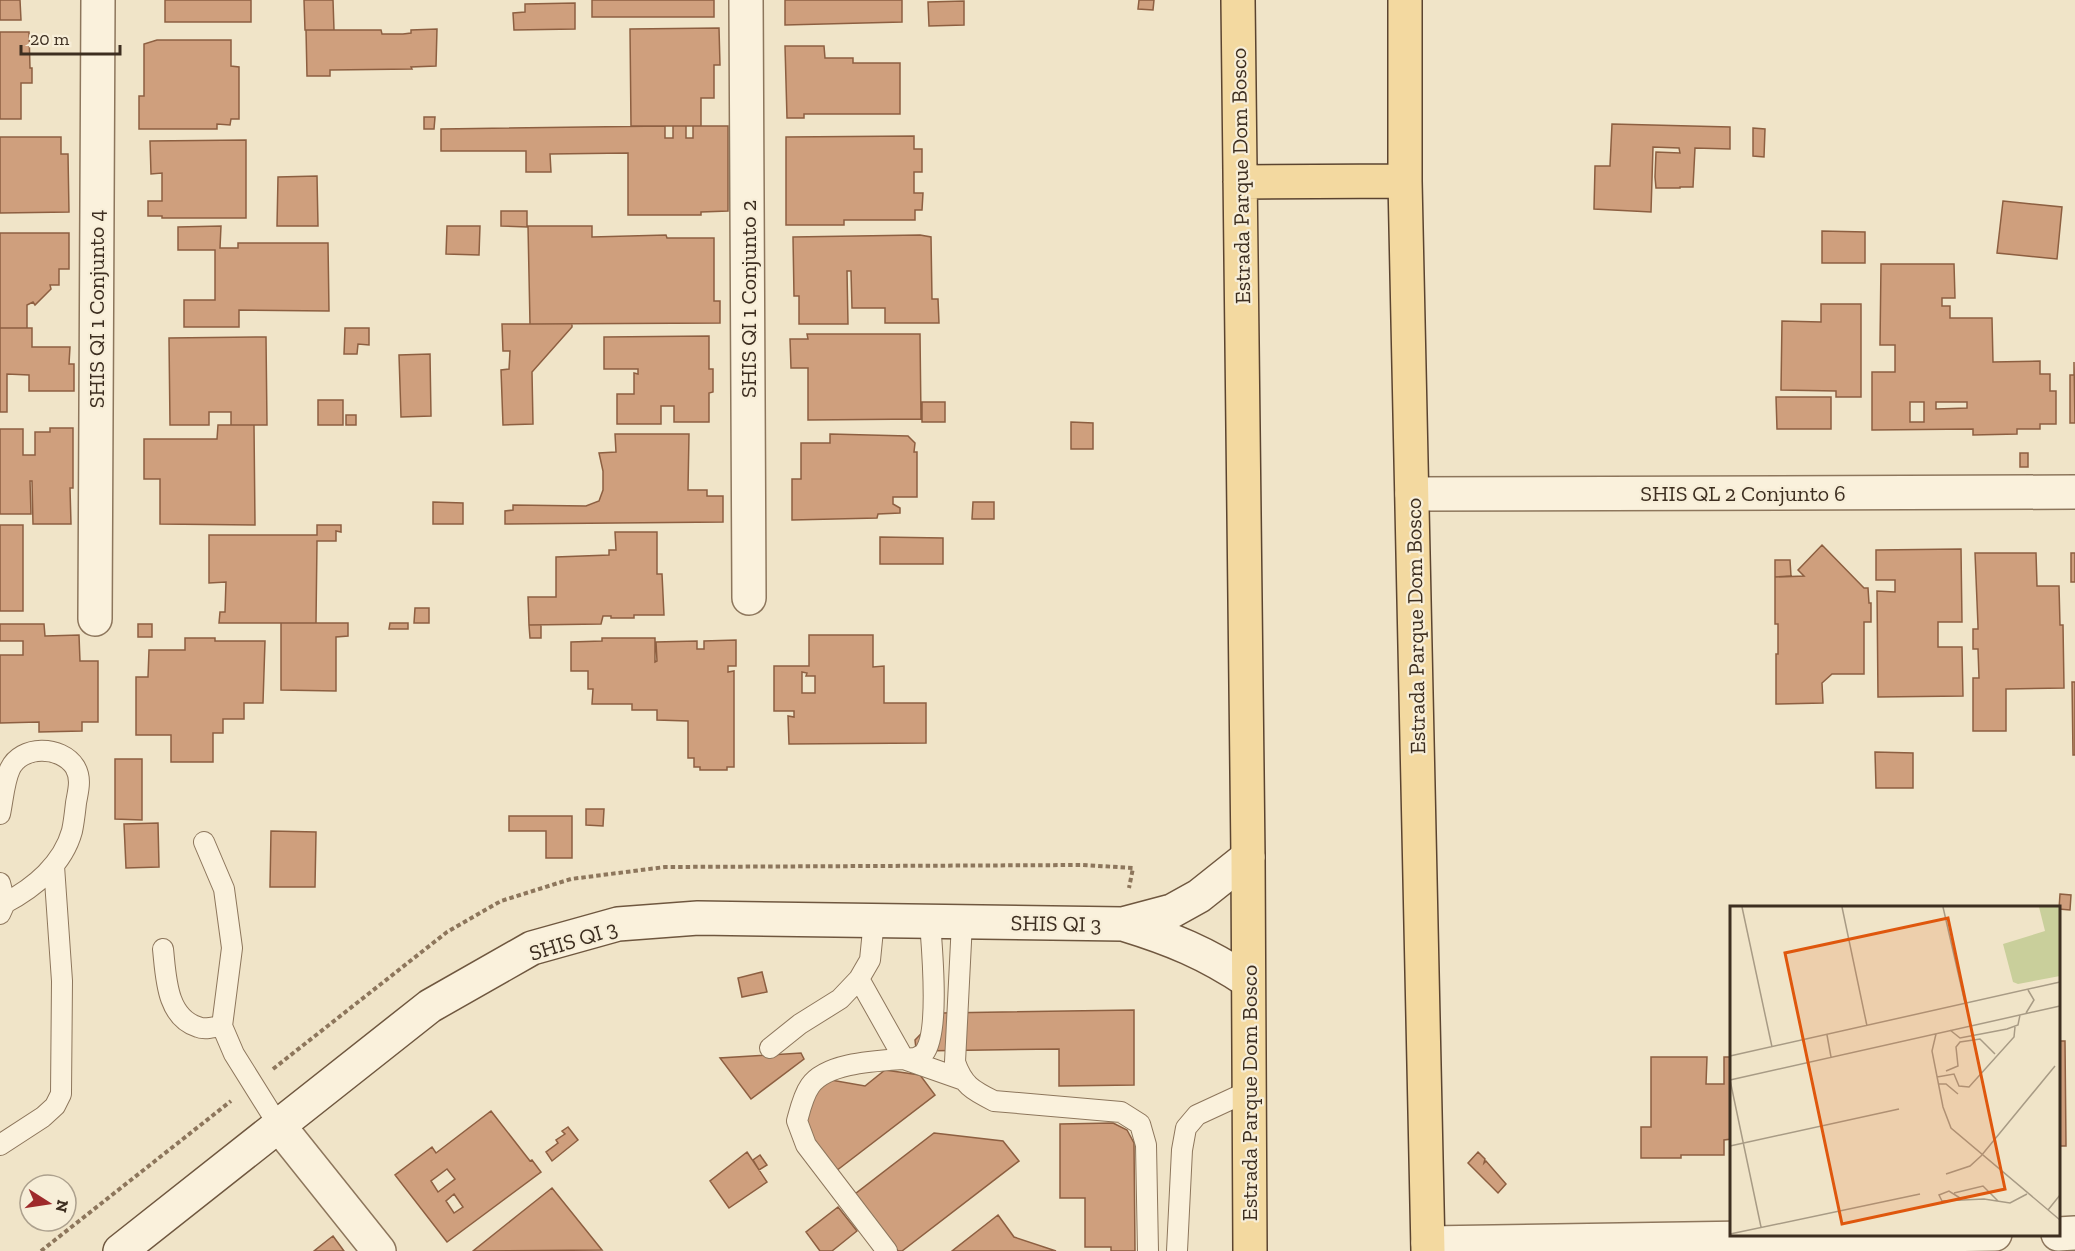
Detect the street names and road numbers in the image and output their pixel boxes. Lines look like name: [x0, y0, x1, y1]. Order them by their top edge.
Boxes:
street label: Estrada Parque Dom Bosco: [1225, 48, 1256, 304]
street label: SHIS QI 1 Conjunto 2: [735, 200, 762, 398]
street label: SHIS QI 1 Conjunto 4: [83, 210, 110, 408]
street label: SHIS QL 2 Conjunto 6: [1640, 480, 1846, 507]
street label: Estrada Parque Dom Bosco: [1400, 498, 1431, 754]
street label: SHIS QI 3: [1010, 909, 1102, 938]
street label: SHIS QI 3: [526, 914, 621, 967]
street label: Estrada Parque Dom Bosco: [1236, 965, 1263, 1221]

